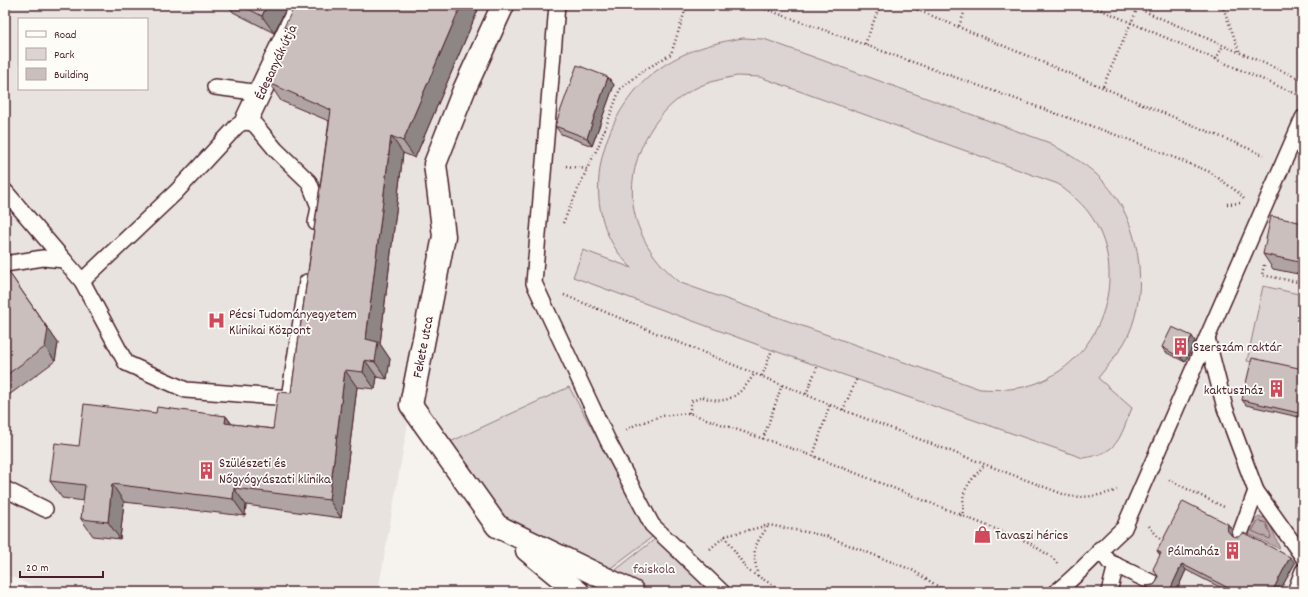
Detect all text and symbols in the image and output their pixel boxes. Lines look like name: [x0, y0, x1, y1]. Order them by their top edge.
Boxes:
legend: [18, 18, 148, 90]
street label: Édesanyák útja: [251, 22, 303, 104]
text: Road: [54, 27, 76, 44]
text: Park: [54, 47, 75, 64]
text: Building: [54, 67, 89, 84]
place label: Pécsi Tudományegyetem Klinikai Központ: [229, 305, 357, 341]
hospital icon: Pécsi Tudományegyetem Klinikai Központ: [206, 311, 226, 331]
street label: Fekete utca: [408, 315, 440, 380]
building icon: Szerszám raktár: [1170, 336, 1190, 356]
place label: Szerszám raktár: [1193, 338, 1283, 358]
building icon: kaktuszház: [1266, 379, 1286, 399]
place label: kaktuszház: [1204, 381, 1264, 401]
place label: Szülészeti és Nőgyógyászati klinika: [219, 454, 331, 490]
building icon: Szülészeti és Nőgyógyászati klinika: [196, 460, 216, 480]
shop icon: Tavaszi hérics: [972, 524, 992, 544]
place label: Tavaszi hérics: [995, 526, 1068, 546]
building icon: Pálmaház: [1222, 540, 1242, 560]
place label: Pálmaház: [1167, 542, 1220, 562]
scale bar: [20, 553, 103, 579]
text: 20 m: [26, 560, 49, 577]
park label: faiskola: [633, 560, 675, 580]

